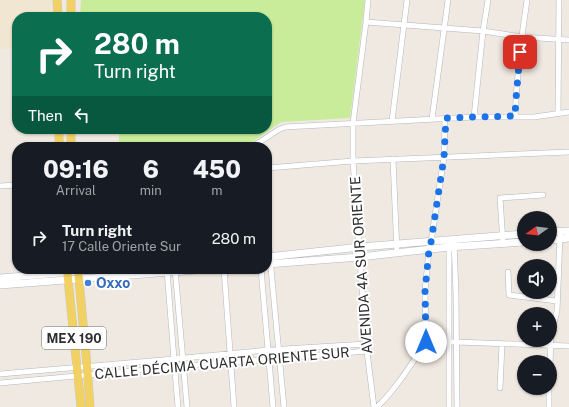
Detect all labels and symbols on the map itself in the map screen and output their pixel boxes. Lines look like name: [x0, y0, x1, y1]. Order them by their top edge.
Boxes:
pin: [503, 35, 537, 69]
street label: AVENIDA 4A SUR ORIENTE: [347, 176, 375, 354]
north arrow: [517, 211, 557, 251]
place label: Oxxo: [96, 275, 130, 291]
marker: Oxxo: [83, 278, 93, 288]
position arrow: [405, 321, 447, 363]
road number: MEX 190: [42, 327, 106, 349]
street label: CALLE DÉCIMA CUARTA ORIENTE SUR: [94, 343, 350, 382]

